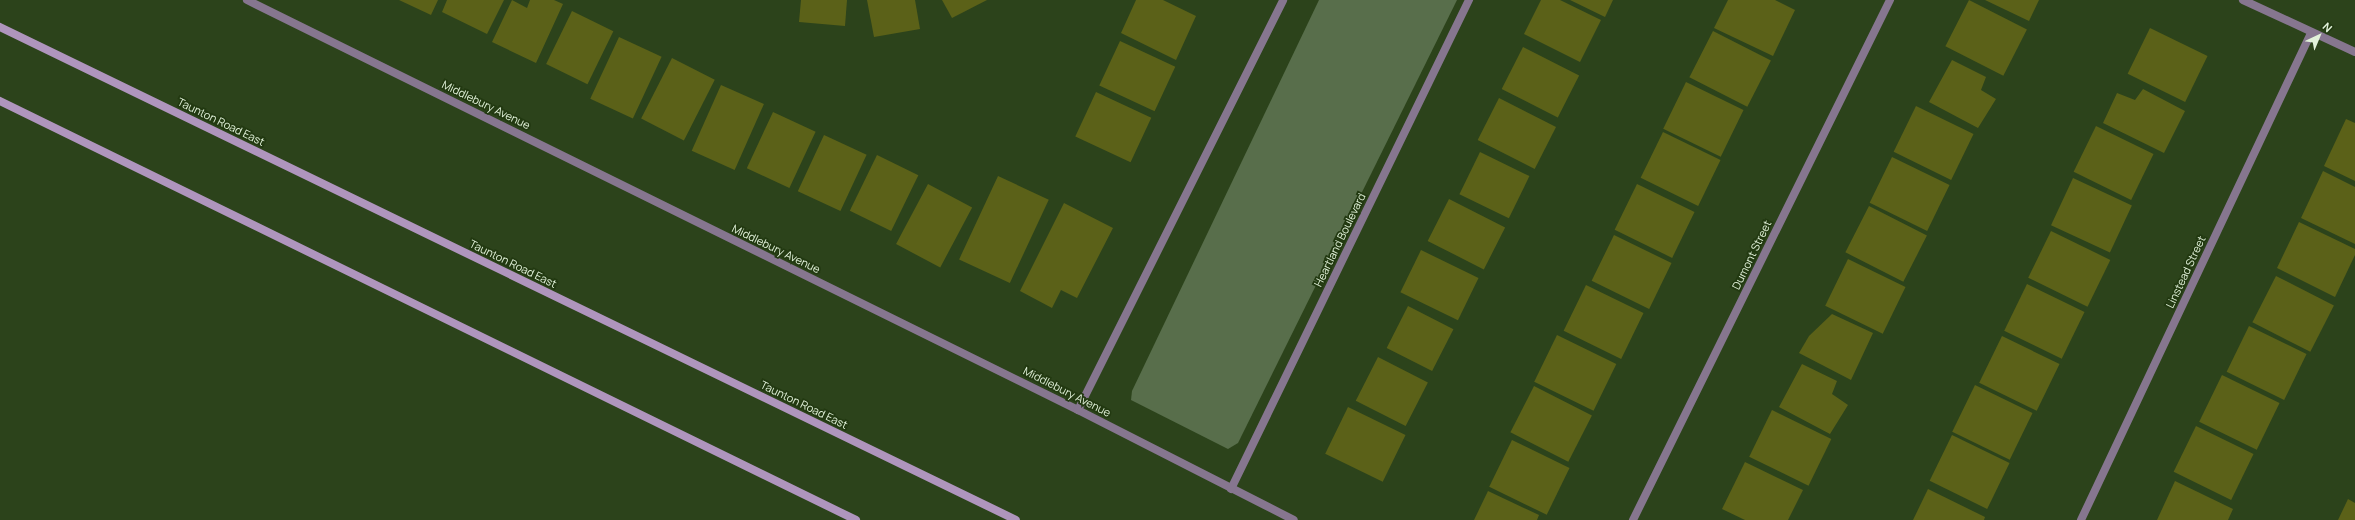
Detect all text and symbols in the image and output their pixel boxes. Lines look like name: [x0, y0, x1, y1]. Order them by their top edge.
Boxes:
north arrow: [2299, 16, 2339, 56]
text: N: [2320, 19, 2336, 35]
street label: Middlebury Avenue: [440, 78, 532, 132]
street label: Taunton Road East: [175, 95, 267, 149]
street label: Heartland Boulevard: [1312, 191, 1368, 289]
street label: Dumont Street: [1730, 218, 1774, 292]
street label: Middlebury Avenue: [730, 222, 822, 276]
street label: Linstead Street: [2164, 234, 2208, 310]
street label: Taunton Road East: [467, 237, 559, 291]
street label: Middlebury Avenue: [1021, 364, 1113, 420]
street label: Taunton Road East: [758, 378, 850, 432]

